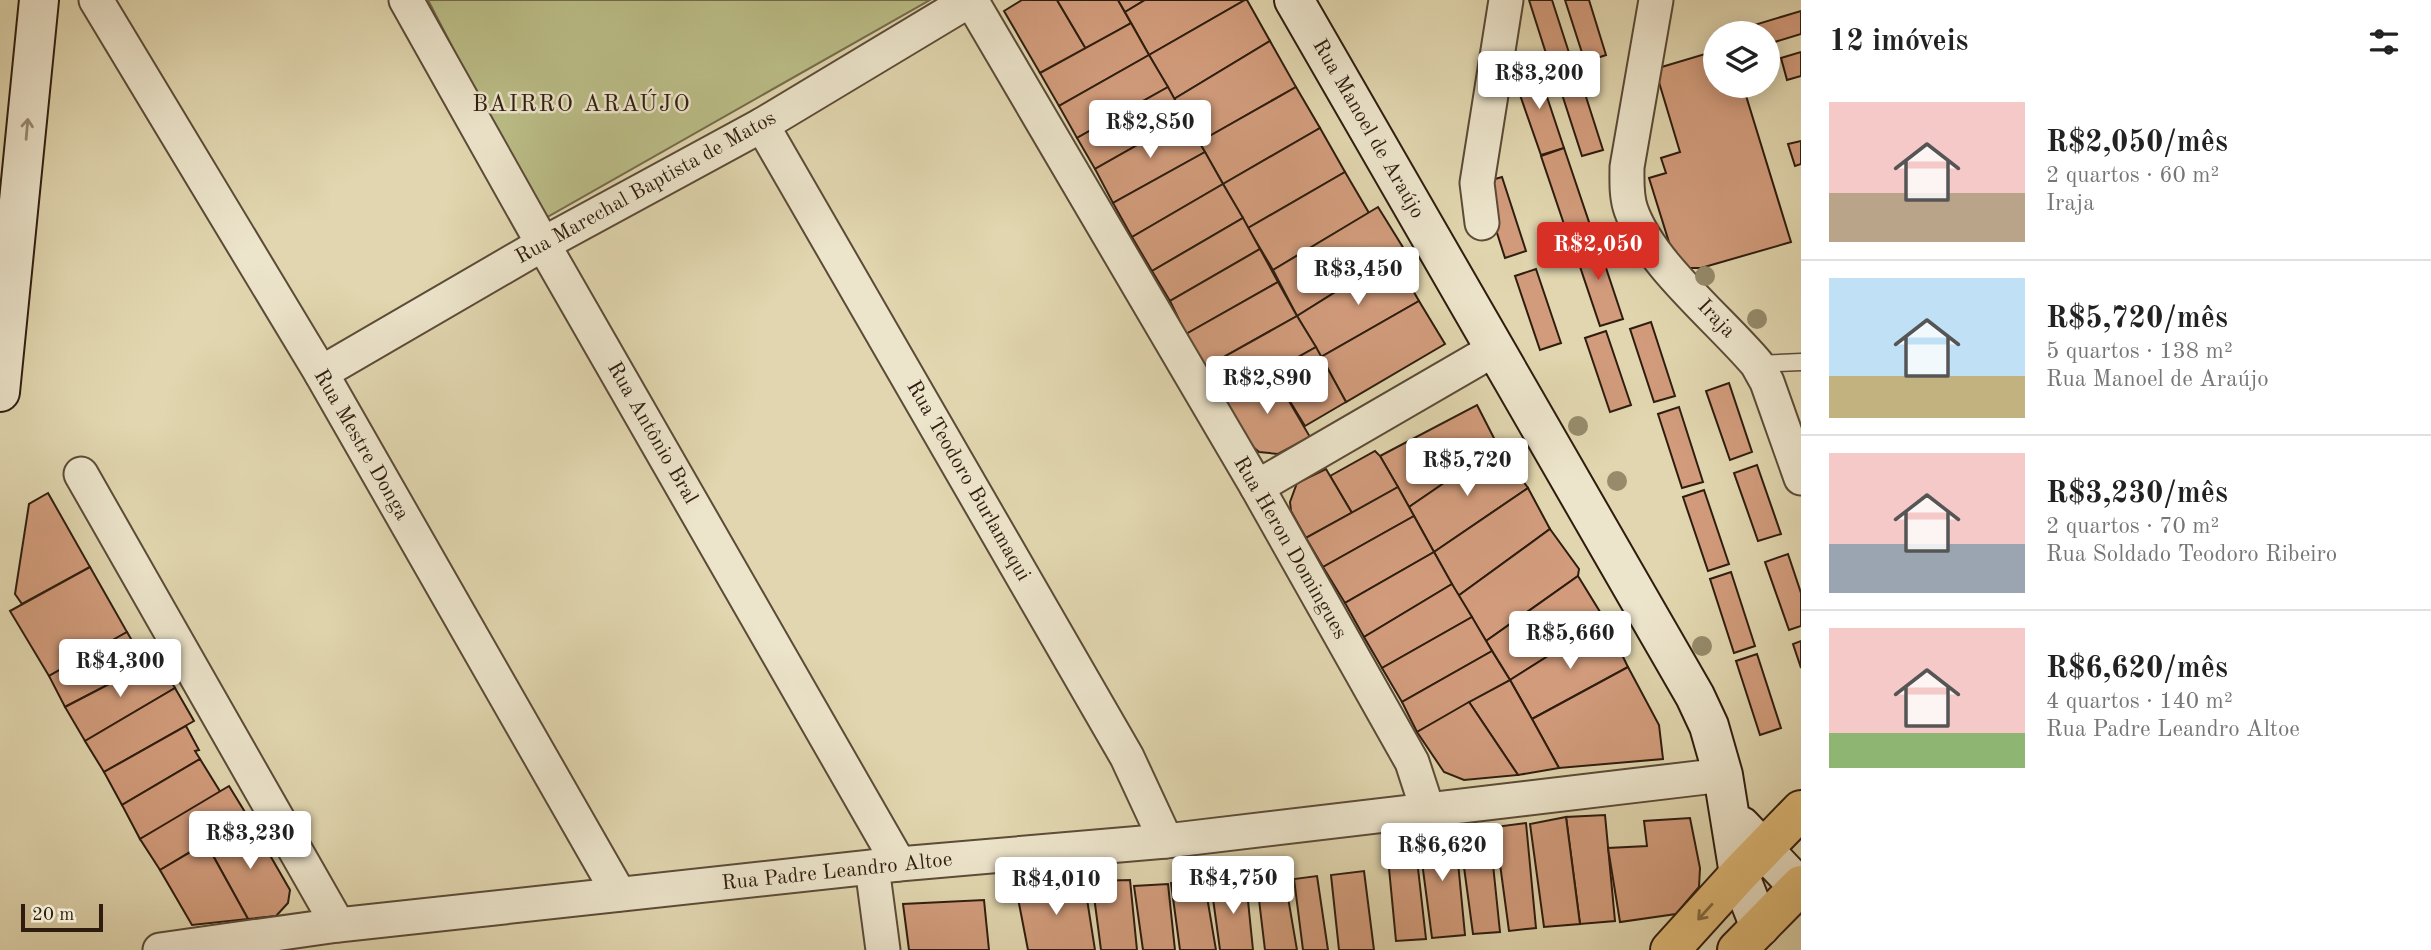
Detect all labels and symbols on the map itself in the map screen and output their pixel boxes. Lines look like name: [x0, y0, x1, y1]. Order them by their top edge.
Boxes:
street label: Rua Manoel de Araújo: [1308, 36, 1428, 222]
pin: R$3,200: [1474, 52, 1604, 111]
district label: BAIRRO ARAÚJO: [472, 88, 692, 116]
pin: R$2,850: [1085, 100, 1215, 160]
street label: Rua Marechal Baptista de Matos: [512, 108, 780, 268]
one-way arrow: [21, 119, 34, 141]
pin: R$2,050: [1533, 222, 1663, 282]
pin: R$3,450: [1293, 247, 1423, 307]
street label: Iraja: [1693, 296, 1739, 342]
pin: R$2,890: [1202, 356, 1332, 416]
street label: Rua Antônio Bral: [603, 358, 701, 508]
street label: Rua Mestre Donga: [309, 366, 413, 524]
street label: Rua Teodoro Burlamaqui: [902, 377, 1034, 585]
pin: R$5,720: [1402, 438, 1532, 498]
street label: Rua Heron Domingues: [1229, 453, 1351, 643]
pin: R$5,660: [1505, 612, 1635, 671]
pin: R$4,300: [55, 640, 185, 699]
pin: R$3,230: [185, 812, 315, 871]
pin: R$6,620: [1377, 824, 1507, 883]
street label: Rua Padre Leandro Altoe: [721, 849, 953, 895]
pin: R$4,750: [1168, 856, 1298, 916]
pin: R$4,010: [991, 858, 1121, 917]
scale bar: [21, 901, 103, 933]
one-way arrow: [1697, 903, 1713, 921]

